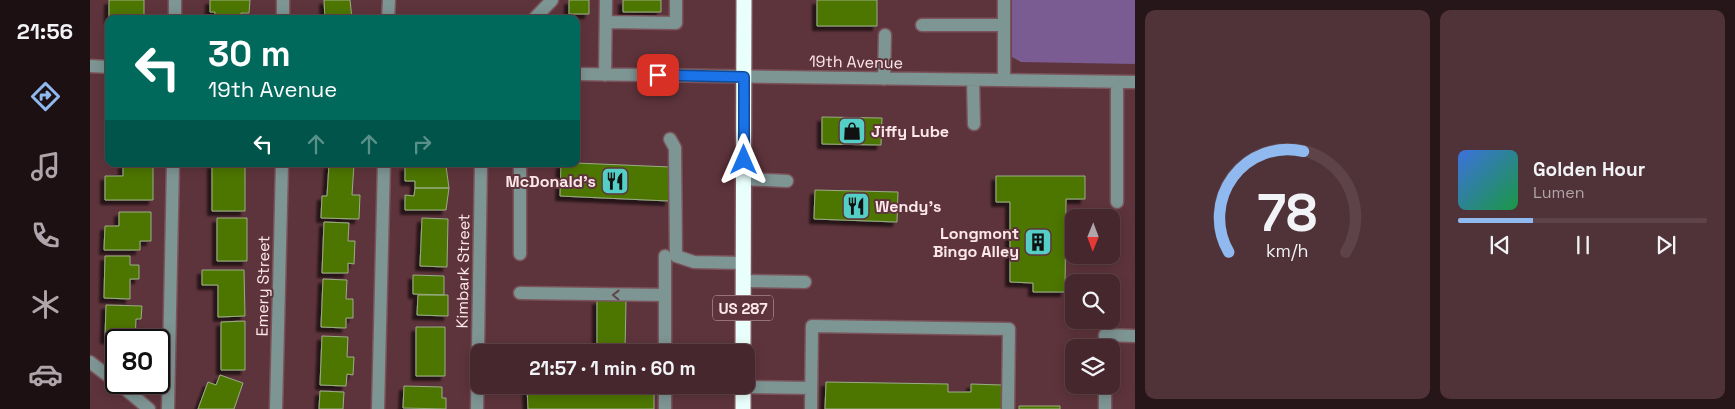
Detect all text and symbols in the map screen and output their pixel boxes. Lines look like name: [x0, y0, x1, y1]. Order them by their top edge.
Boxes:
text: 21:56: [17, 17, 73, 45]
text: 30 m: [208, 32, 291, 76]
icon: left: [125, 35, 190, 100]
street label: 19th Avenue: [809, 51, 903, 73]
pin: [637, 54, 679, 96]
icon: arrive: [644, 61, 672, 89]
text: 19th Avenue: [208, 75, 337, 103]
icon: directions: [28, 79, 63, 114]
shop icon: Jiffy Lube: [837, 116, 867, 146]
place label: Jiffy Lube: [871, 121, 949, 142]
icon: left: [249, 130, 277, 158]
icon: ahead: [302, 130, 330, 158]
icon: ahead: [355, 130, 383, 158]
icon: right: [408, 130, 436, 158]
position arrow: [717, 133, 769, 185]
icon: music: [28, 149, 63, 184]
text: Golden Hour: [1533, 157, 1645, 182]
restaurant icon: McDonald's: [600, 166, 630, 196]
place label: McDonald's: [506, 171, 596, 192]
text: 78: [1257, 180, 1318, 246]
text: Lumen: [1533, 182, 1585, 203]
restaurant icon: Wendy's: [841, 191, 871, 221]
place label: Wendy's: [875, 196, 941, 217]
north arrow: [1065, 209, 1120, 264]
map controls: [1065, 209, 1120, 394]
street label: Kimbark Street: [452, 214, 474, 328]
icon: phone: [28, 218, 63, 253]
place label: Longmont Bingo Alley: [933, 223, 1019, 262]
building icon: Longmont Bingo Alley: [1023, 227, 1053, 257]
icon: previous: [1486, 231, 1514, 259]
icon: pause: [1569, 231, 1597, 259]
icon: next: [1652, 231, 1680, 259]
street label: Emery Street: [252, 235, 274, 337]
text: km/h: [1266, 239, 1309, 262]
button: search: [1065, 274, 1120, 329]
icon: climate: [28, 287, 63, 322]
one-way arrow: [612, 290, 620, 300]
road number: US 287: [713, 296, 773, 320]
speed limit sign: 80: [105, 329, 170, 394]
button: layers: [1065, 339, 1120, 394]
text: 21:57 · 1 min · 60 m: [529, 356, 696, 381]
icon: car: [28, 357, 63, 392]

